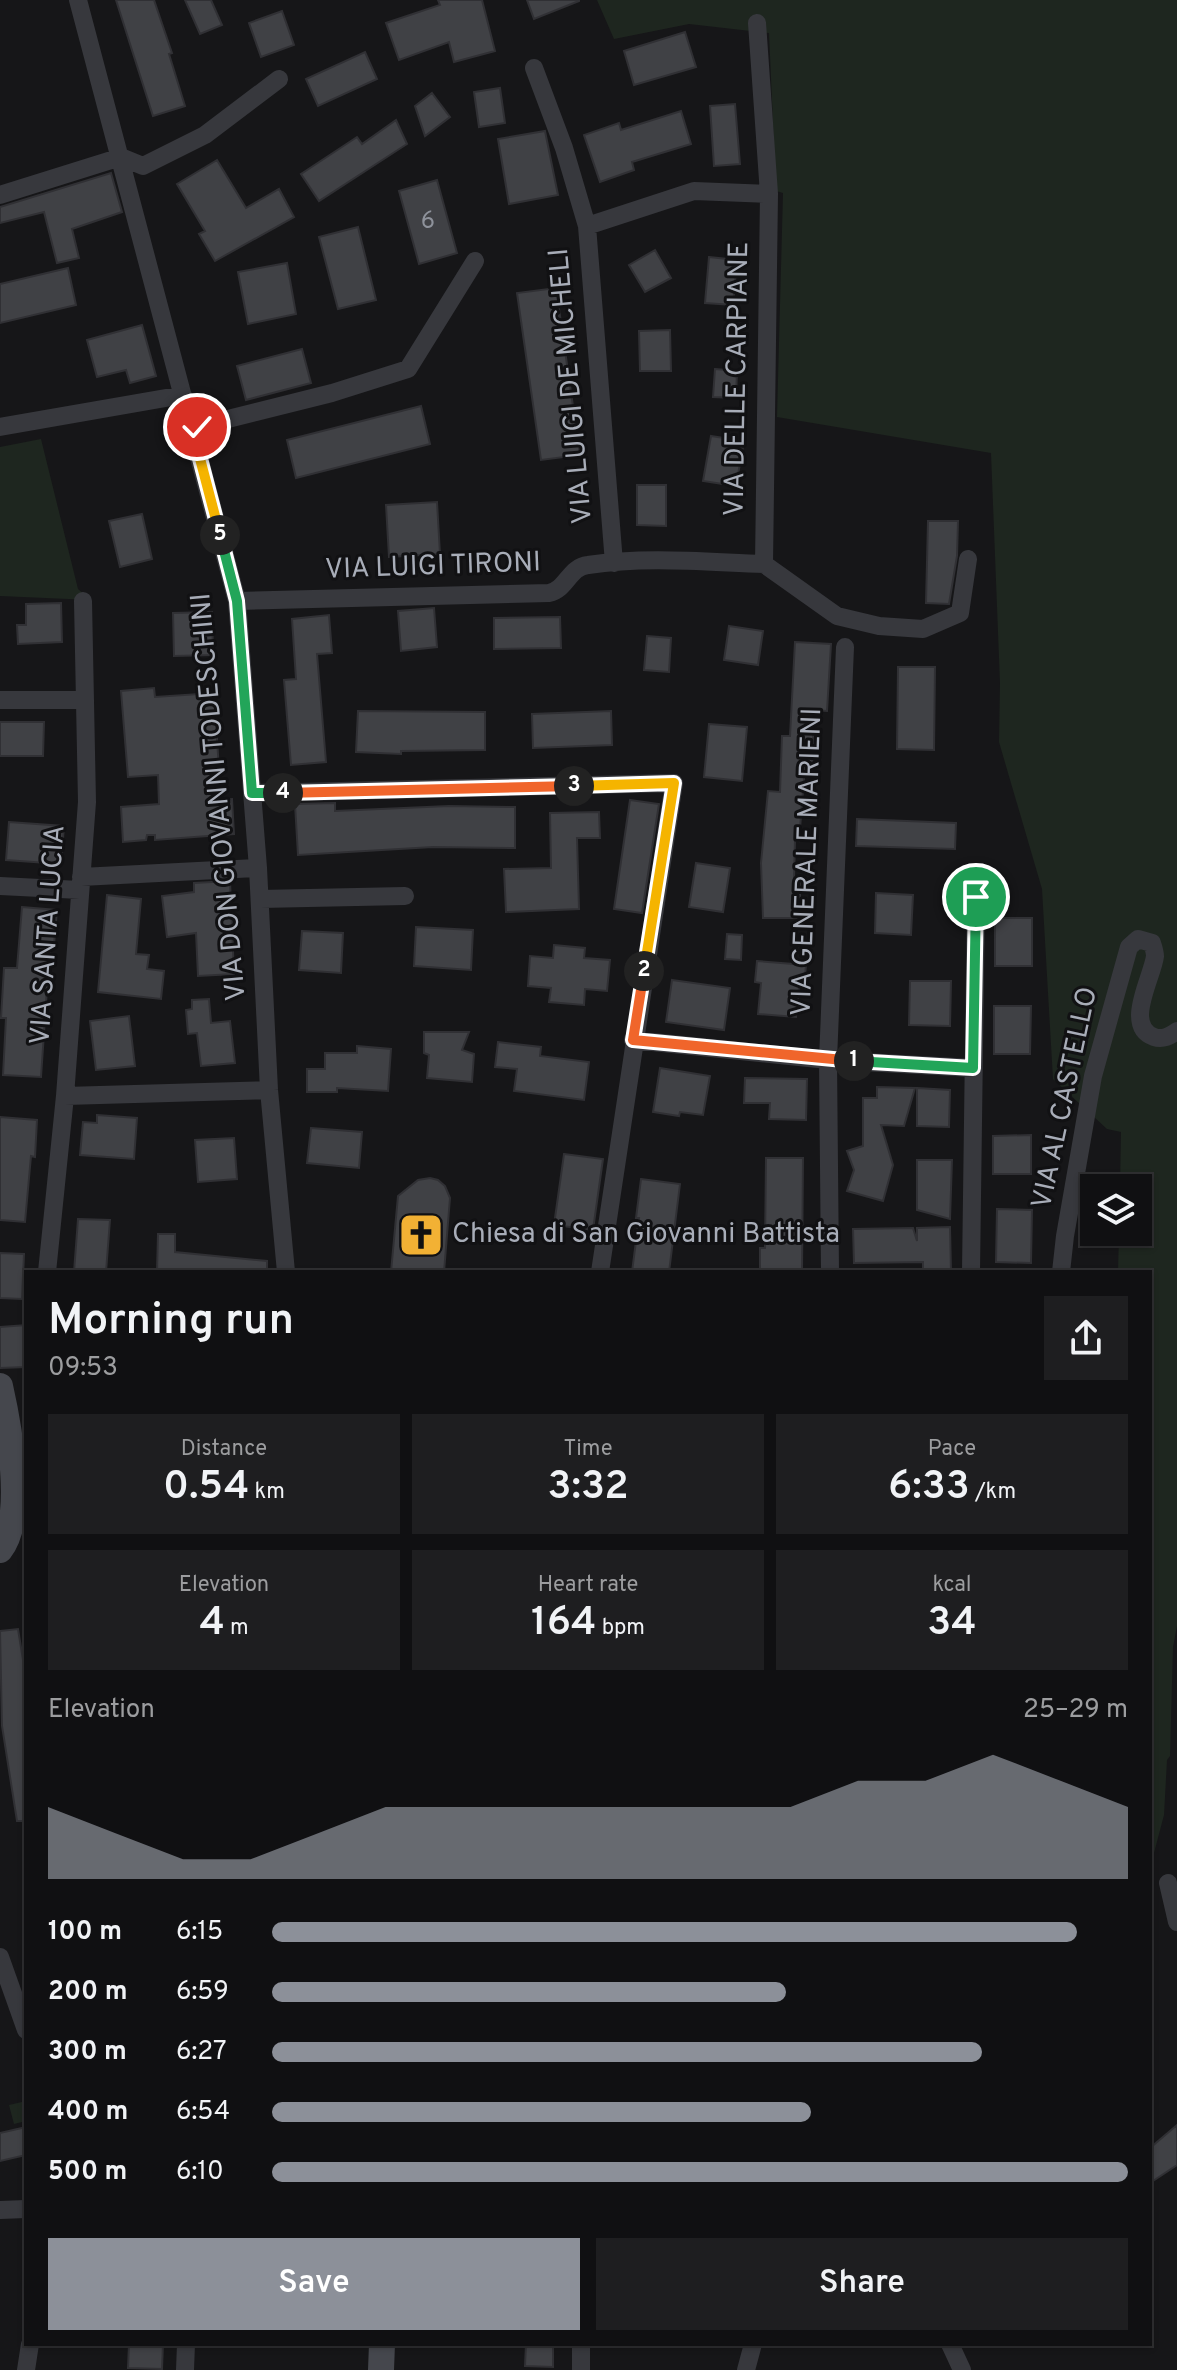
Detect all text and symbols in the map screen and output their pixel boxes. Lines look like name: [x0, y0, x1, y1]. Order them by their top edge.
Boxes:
house number: 6: [421, 207, 435, 237]
street label: VIA DELLE CARPIANE: [718, 241, 758, 517]
street label: VIA LUIGI DE MICHELI: [542, 247, 602, 525]
pin: [163, 393, 231, 461]
icon: check: [175, 405, 219, 449]
pin: 5: [200, 515, 240, 555]
text: 5: [213, 521, 227, 548]
street label: VIA LUIGI TIRONI: [324, 545, 542, 589]
street label: VIA DON GIOVANNI TODESCHINI: [184, 592, 256, 1002]
street label: VIA GENERALE MARIENI: [785, 707, 831, 1017]
pin: 3: [554, 766, 594, 806]
text: 3: [567, 772, 581, 799]
pin: 4: [263, 773, 303, 813]
text: 4: [276, 779, 290, 806]
street label: VIA SANTA LUCIA: [23, 824, 75, 1046]
pin: [942, 863, 1010, 931]
icon: arrive: [954, 875, 998, 919]
pin: 2: [624, 951, 664, 991]
text: 2: [637, 957, 651, 984]
street label: VIA AL CASTELLO: [1025, 984, 1107, 1212]
pin: 1: [834, 1041, 874, 1081]
text: 1: [850, 1047, 858, 1074]
map controls: [1080, 1174, 1152, 1246]
button: layers: [1080, 1174, 1152, 1246]
church icon: Chiesa di San Giovanni Battista: [397, 1211, 445, 1259]
place label: Chiesa di San Giovanni Battista: [452, 1217, 840, 1253]
text: Morning run: [48, 1294, 294, 1350]
button: share: [1044, 1296, 1128, 1380]
text: 09:53: [48, 1352, 118, 1385]
text: Distance: [181, 1436, 267, 1463]
text: Time: [563, 1436, 613, 1463]
text: Pace: [928, 1436, 976, 1463]
text: 0.54: [163, 1463, 249, 1513]
text: 3:32: [547, 1463, 629, 1513]
text: 6:33: [888, 1463, 970, 1513]
text: km: [249, 1479, 285, 1506]
text: /km: [970, 1479, 1016, 1506]
text: Elevation: [179, 1572, 269, 1599]
text: Heart rate: [538, 1572, 638, 1599]
text: kcal: [932, 1572, 972, 1599]
text: 4: [199, 1599, 225, 1649]
text: 164: [531, 1599, 597, 1649]
text: 34: [927, 1599, 977, 1649]
text: m: [225, 1615, 249, 1642]
text: bpm: [597, 1615, 645, 1642]
text: Elevation: [48, 1694, 155, 1727]
text: 25–29 m: [1023, 1694, 1128, 1727]
text: 100 m: [48, 1916, 122, 1949]
text: 6:15: [176, 1916, 223, 1949]
text: 200 m: [48, 1976, 127, 2009]
text: 6:59: [176, 1976, 229, 2009]
text: 300 m: [48, 2036, 127, 2069]
text: 6:27: [176, 2036, 227, 2069]
text: 400 m: [48, 2096, 128, 2129]
text: 6:54: [176, 2096, 230, 2129]
text: 500 m: [48, 2156, 127, 2189]
text: 6:10: [176, 2156, 224, 2189]
button: Save: [48, 2238, 580, 2330]
button: Share: [596, 2238, 1128, 2330]

